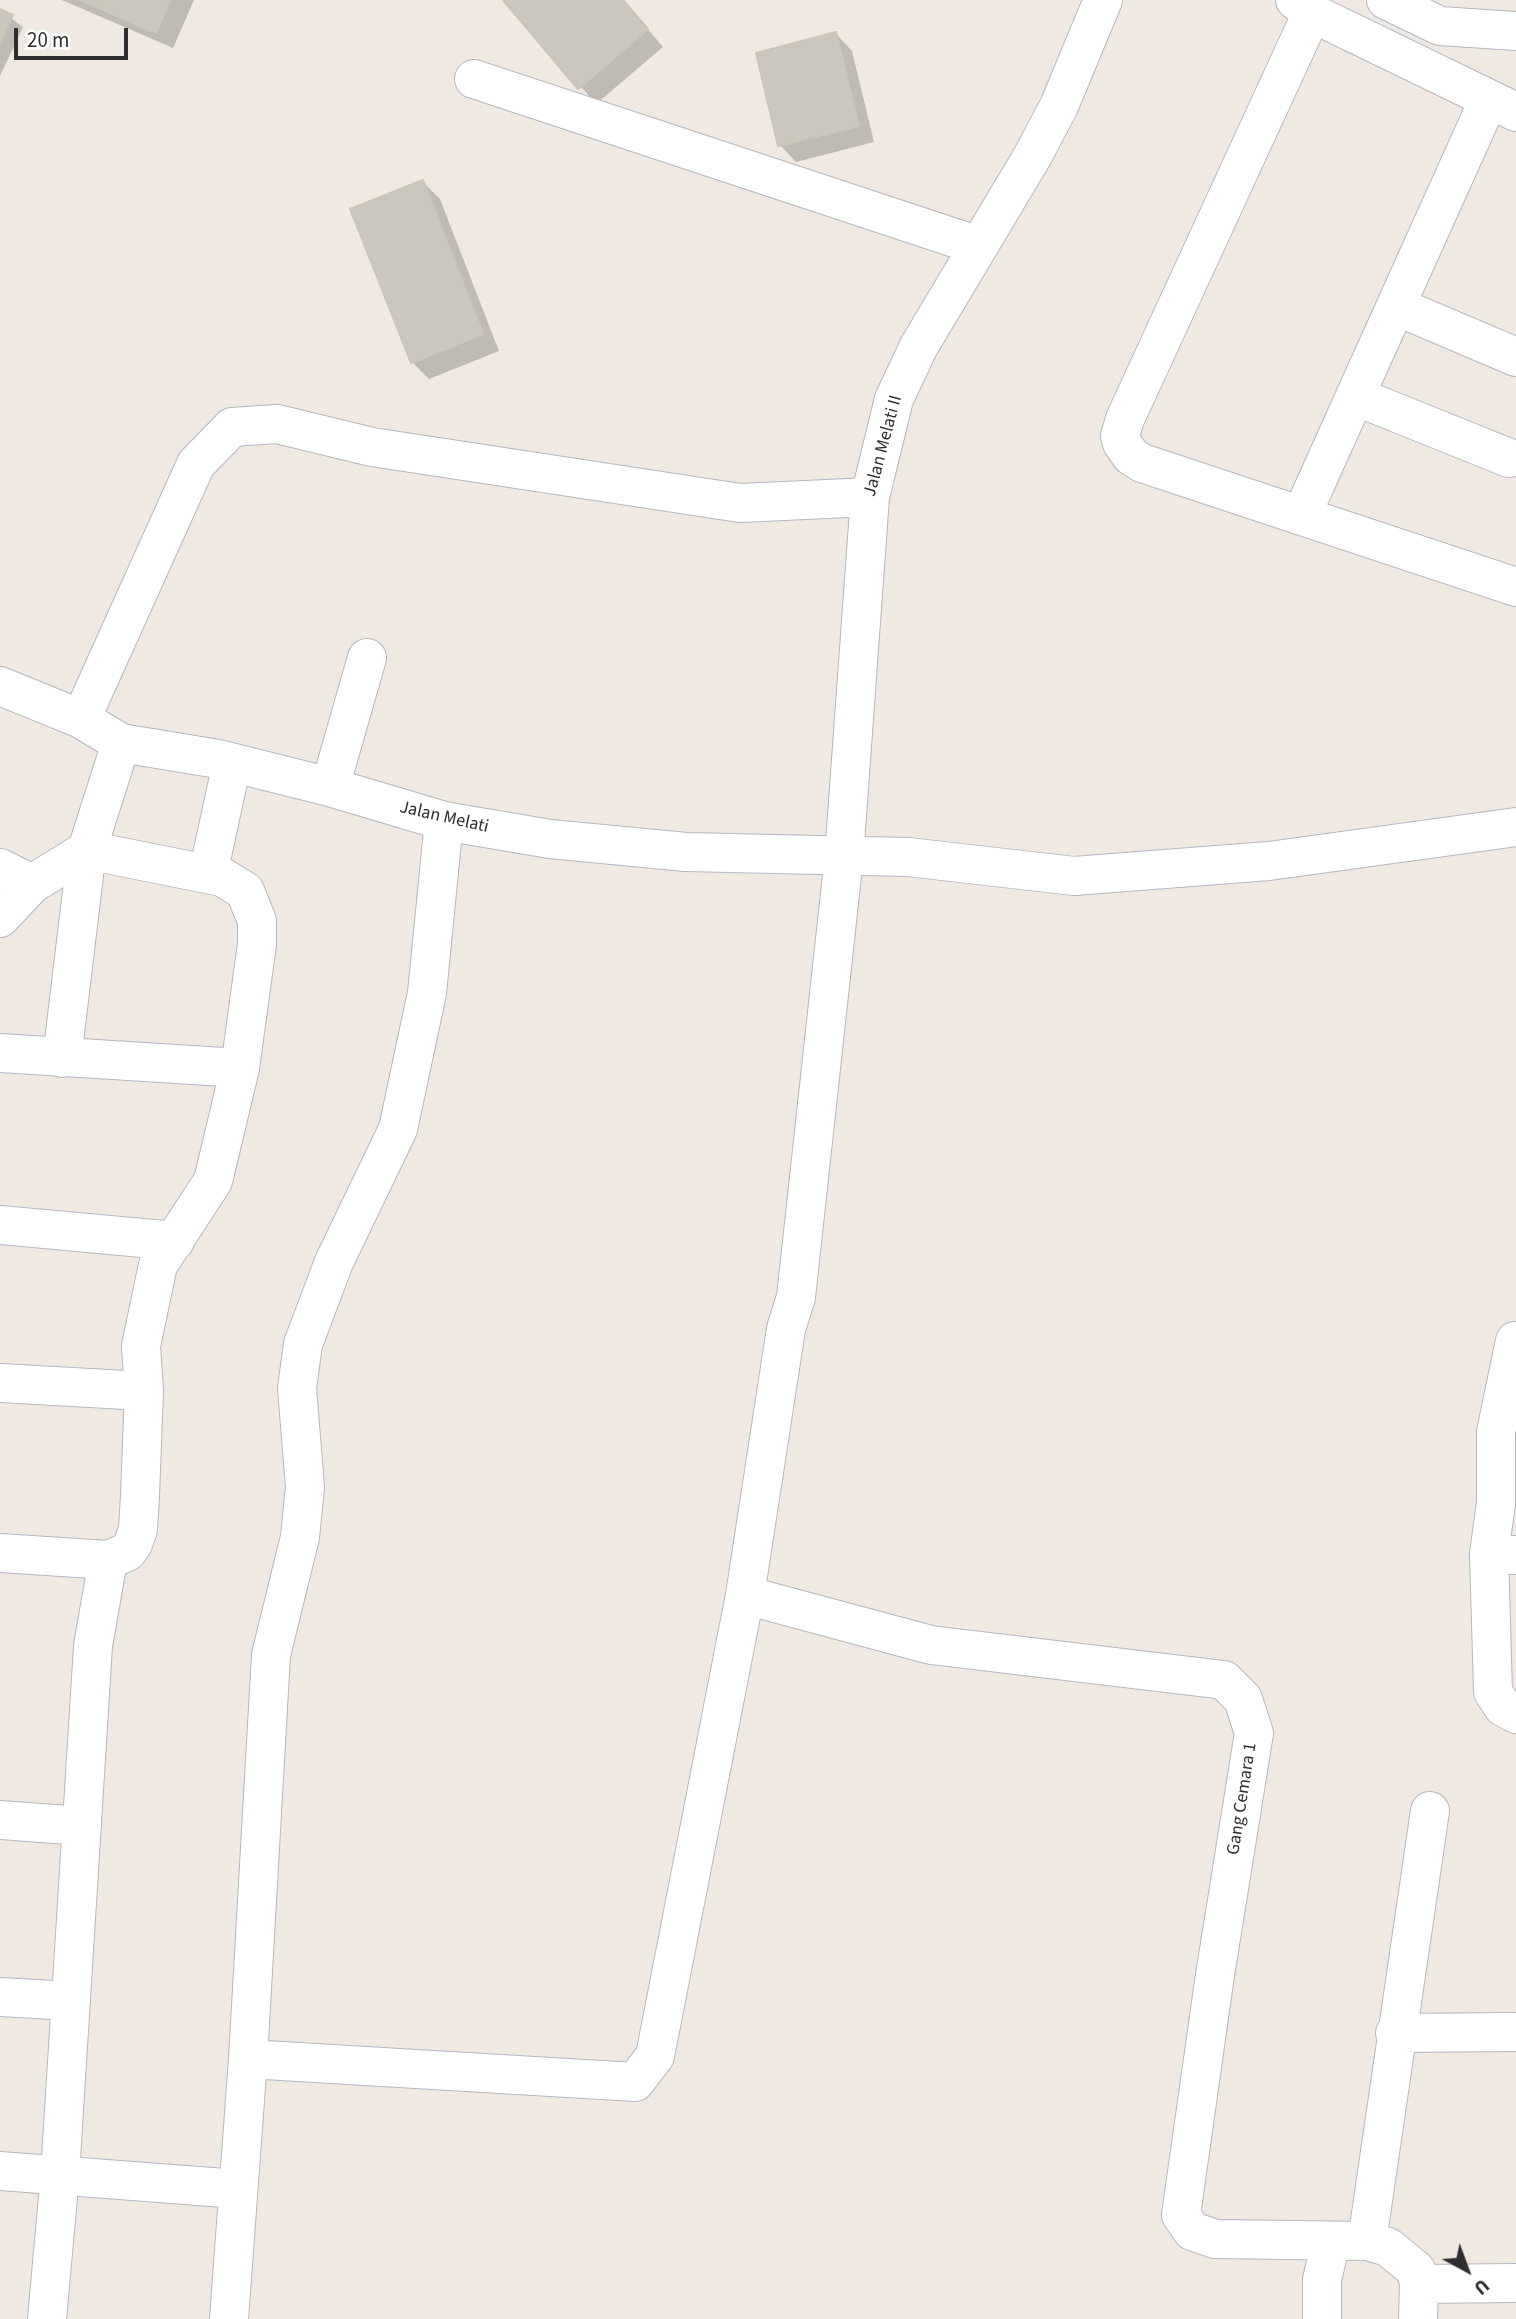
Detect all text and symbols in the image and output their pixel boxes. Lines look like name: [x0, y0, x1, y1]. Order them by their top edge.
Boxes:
scale bar: [18, 14, 131, 58]
text: 20 m: [27, 25, 69, 55]
street label: Jalan Melati II: [860, 393, 908, 499]
street label: Jalan Melati: [397, 797, 491, 839]
street label: Gang Cemara 1: [1223, 1741, 1263, 1857]
north arrow: [1432, 2235, 1502, 2305]
text: U: [1467, 2272, 1495, 2301]

